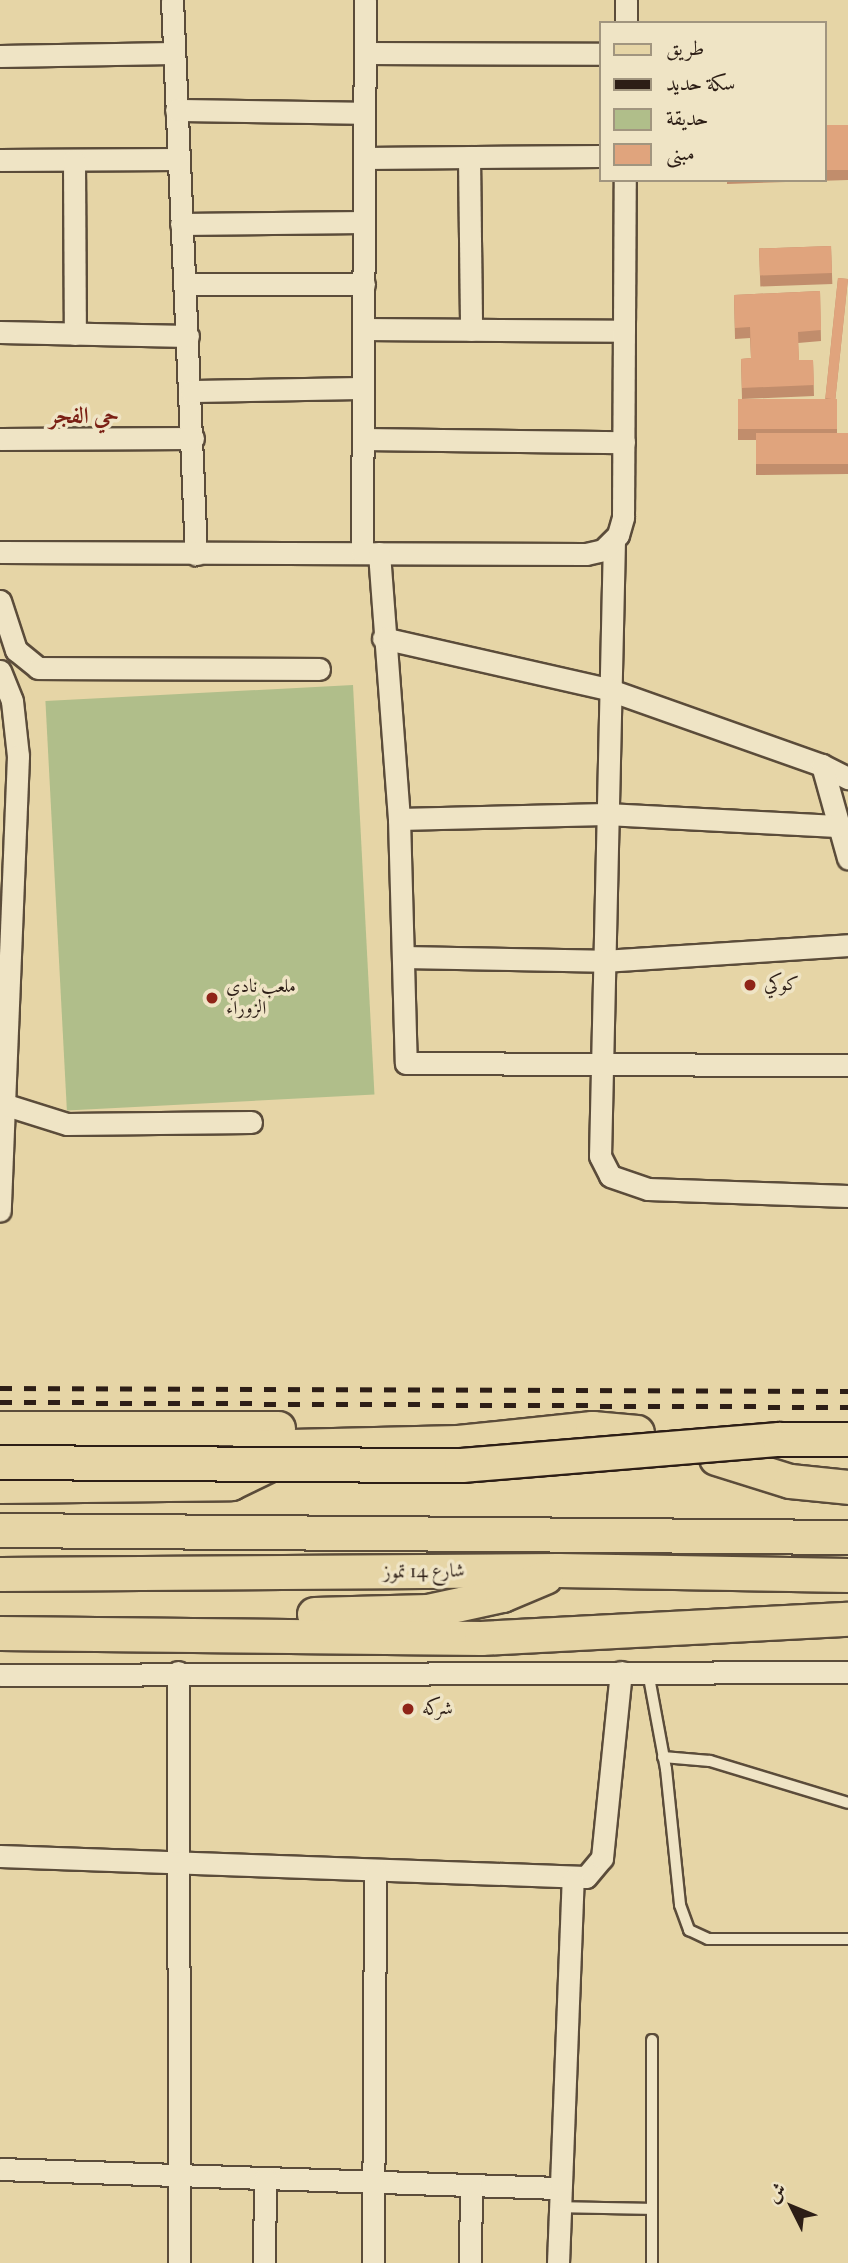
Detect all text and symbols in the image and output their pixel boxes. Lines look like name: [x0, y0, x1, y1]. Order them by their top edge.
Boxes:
legend: [600, 21, 827, 182]
text: طريق: [666, 36, 704, 60]
text: سكة حديد: [666, 71, 736, 95]
text: حديقة: [666, 106, 709, 130]
text: مبنى: [666, 141, 695, 165]
district label: حي الفجر: [49, 402, 119, 430]
place label: كوكي: [764, 974, 799, 996]
place label: ملعب نادي الزوراء: [226, 976, 296, 1020]
marker: كوكي: [742, 977, 758, 993]
marker: ملعب نادي الزوراء: [204, 990, 220, 1006]
street label: شارع 14 تموز: [383, 1560, 465, 1584]
place label: شركه: [422, 1698, 453, 1720]
marker: شركه: [400, 1701, 416, 1717]
north arrow: [757, 2172, 827, 2242]
text: ش: [762, 2178, 791, 2207]

